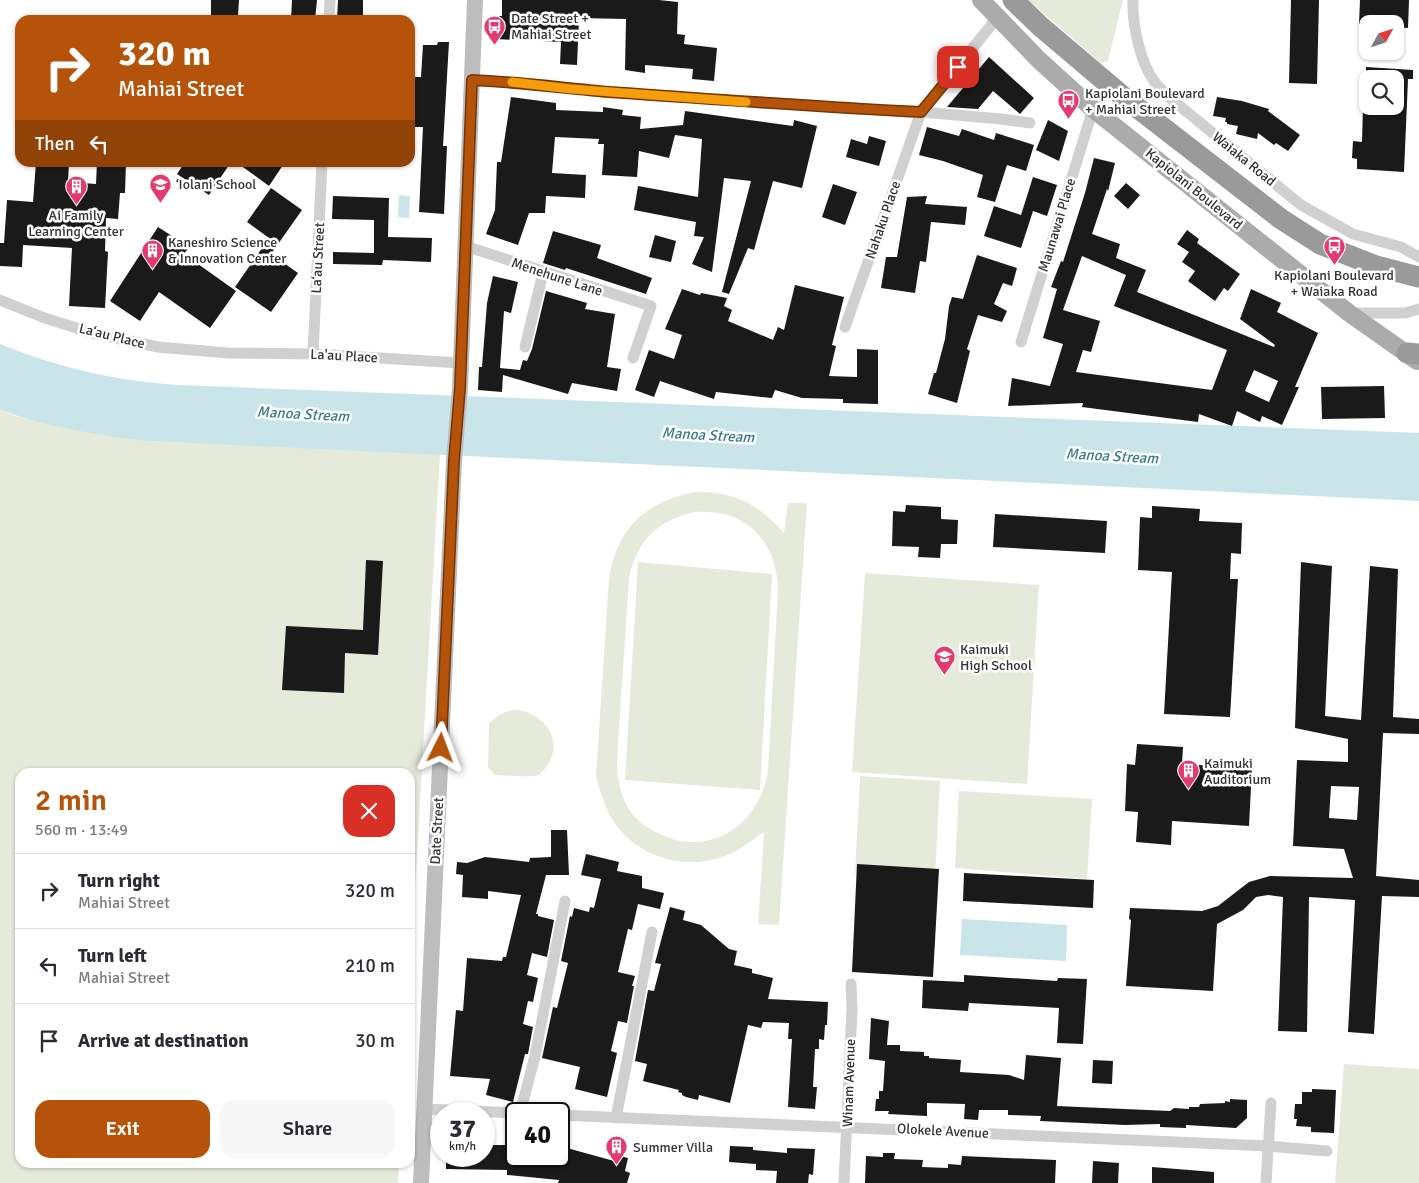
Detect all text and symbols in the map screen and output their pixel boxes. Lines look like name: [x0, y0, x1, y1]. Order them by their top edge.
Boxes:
place label: Date Street + Mahiai Street: [511, 10, 591, 43]
bus stop icon: Date Street + Mahiai Street: [483, 14, 507, 45]
north arrow: [1359, 15, 1404, 60]
map controls: [1359, 15, 1404, 115]
text: 320 m: [118, 32, 211, 75]
icon: right: [35, 35, 100, 100]
pin: [937, 46, 979, 88]
icon: arrive: [944, 53, 972, 81]
button: search: [1359, 70, 1404, 115]
text: Mahiai Street: [118, 75, 244, 102]
place label: Kapiolani Boulevard + Mahiai Street: [1085, 85, 1205, 118]
bus stop icon: Kapiolani Boulevard + Mahiai Street: [1057, 89, 1081, 120]
street label: Waiaka Road: [1209, 128, 1279, 190]
icon: left: [85, 130, 113, 158]
text: Then: [35, 132, 75, 156]
street label: Kapiolani Boulevard: [1142, 145, 1246, 233]
school or university icon: ʻIolani School: [148, 172, 172, 203]
building icon: Ai Family Learning Center: [64, 175, 88, 206]
place label: ʻIolani School: [176, 176, 256, 193]
street label: Maunawai Place: [1035, 176, 1079, 274]
street label: Nahaku Place: [862, 179, 904, 261]
place label: Ai Family Learning Center: [28, 207, 125, 240]
street label: Laʻau Street: [308, 222, 328, 294]
place label: Kaneshiro Science & Innovation Center: [168, 234, 287, 267]
bus stop icon: Kapiolani Boulevard + Waiaka Road: [1322, 235, 1346, 266]
building icon: Kaneshiro Science & Innovation Center: [140, 238, 164, 269]
street label: Menehune Lane: [509, 254, 605, 300]
place label: Kapiolani Boulevard + Waiaka Road: [1274, 267, 1394, 300]
street label: Laʻau Place: [77, 320, 147, 352]
street label: La'au Place: [310, 346, 378, 366]
water label: Manoa Stream: [256, 403, 351, 425]
water label: Manoa Stream: [661, 424, 756, 446]
water label: Manoa Stream: [1065, 445, 1160, 467]
place label: Kaimuki High School: [960, 641, 1032, 674]
school or university icon: Kaimuki High School: [932, 645, 956, 676]
position arrow: [414, 721, 466, 773]
place label: Kaimuki Auditorium: [1204, 755, 1271, 788]
building icon: Kaimuki Auditorium: [1176, 759, 1200, 790]
text: 2 min: [35, 782, 107, 819]
button: close: [343, 785, 395, 837]
street label: Date Street: [427, 797, 447, 865]
text: 560 m · 13:49: [35, 820, 128, 840]
text: Turn right: [78, 869, 160, 893]
icon: right: [35, 877, 63, 905]
text: 320 m: [345, 879, 395, 903]
text: Mahiai Street: [78, 893, 170, 913]
text: Turn left: [78, 944, 147, 968]
icon: left: [35, 952, 63, 980]
text: 210 m: [345, 954, 395, 978]
text: Mahiai Street: [78, 968, 170, 988]
icon: arrive: [35, 1027, 63, 1055]
text: Arrive at destination: [78, 1029, 249, 1053]
text: 30 m: [355, 1029, 395, 1053]
street label: Winam Avenue: [839, 1038, 859, 1128]
button: Exit: [35, 1100, 210, 1158]
button: Share: [220, 1100, 395, 1158]
speed limit sign: 40: [505, 1102, 570, 1167]
text: 37: [449, 1113, 476, 1144]
street label: Olokele Avenue: [897, 1120, 989, 1142]
building icon: Summer Villa: [605, 1135, 629, 1166]
text: km/h: [449, 1139, 476, 1154]
place label: Summer Villa: [633, 1139, 713, 1156]

